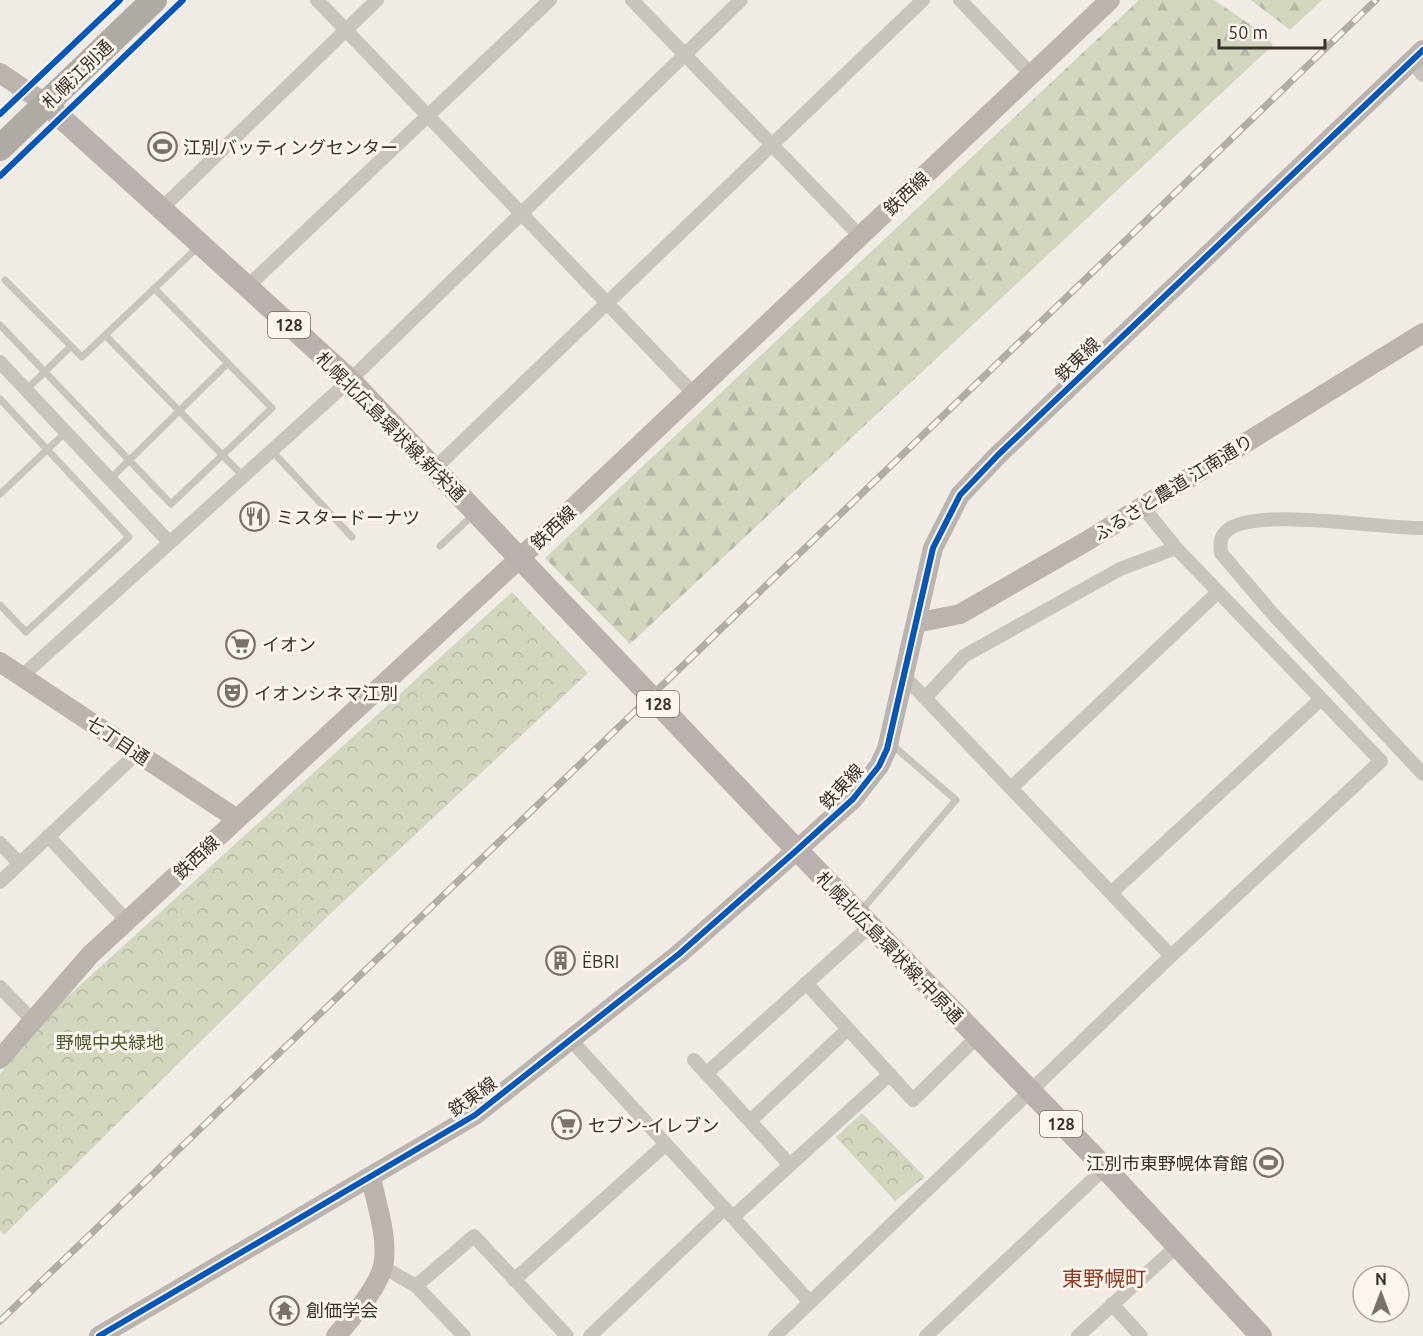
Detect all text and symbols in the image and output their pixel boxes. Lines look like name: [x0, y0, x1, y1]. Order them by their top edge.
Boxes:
scale bar: [1219, 12, 1326, 50]
text: 50 m: [1228, 22, 1268, 42]
street label: 札幌江別通: [38, 36, 116, 112]
sports icon: 江別バッティングセンター: [146, 131, 178, 163]
place label: 江別バッティングセンター: [183, 137, 398, 157]
street label: 鉄西線: [879, 167, 933, 219]
road number: 128: [268, 312, 310, 338]
street label: 鉄東線: [1051, 333, 1103, 385]
street label: 札幌北広島環状線;新栄通: [312, 347, 470, 505]
street label: ふるさと農道 江南通り: [1090, 430, 1256, 544]
restaurant icon: ミスタードーナツ: [239, 501, 271, 533]
street label: 鉄西線: [526, 501, 580, 553]
place label: ミスタードーナツ: [276, 507, 420, 527]
supermarket icon: イオン: [225, 628, 257, 660]
place label: イオン: [262, 634, 316, 654]
theatre icon: イオンシネマ江別: [217, 677, 249, 709]
place label: イオンシネマ江別: [254, 683, 398, 703]
road number: 128: [637, 691, 679, 717]
street label: 七丁目通: [83, 712, 153, 768]
street label: 鉄東線: [815, 759, 867, 813]
street label: 鉄西線: [169, 831, 223, 883]
street label: 札幌北広島環状線;中原通: [812, 867, 968, 1027]
building icon: ËBRI: [545, 945, 577, 977]
place label: ËBRI: [582, 951, 619, 971]
park label: 野幌中央緑地: [56, 1032, 164, 1052]
street label: 鉄東線: [444, 1072, 500, 1120]
supermarket icon: セブン-イレブン: [551, 1109, 583, 1141]
road number: 128: [1040, 1111, 1082, 1137]
place label: セブン-イレブン: [588, 1115, 719, 1135]
sports icon: 江別市東野幌体育館: [1253, 1147, 1285, 1179]
place label: 江別市東野幌体育館: [1086, 1153, 1248, 1173]
north arrow: [1351, 1264, 1411, 1324]
district label: 東野幌町: [1062, 1266, 1146, 1290]
text: N: [1375, 1270, 1387, 1288]
temple icon: 創価学会: [269, 1294, 301, 1326]
place label: 創価学会: [306, 1300, 378, 1320]

